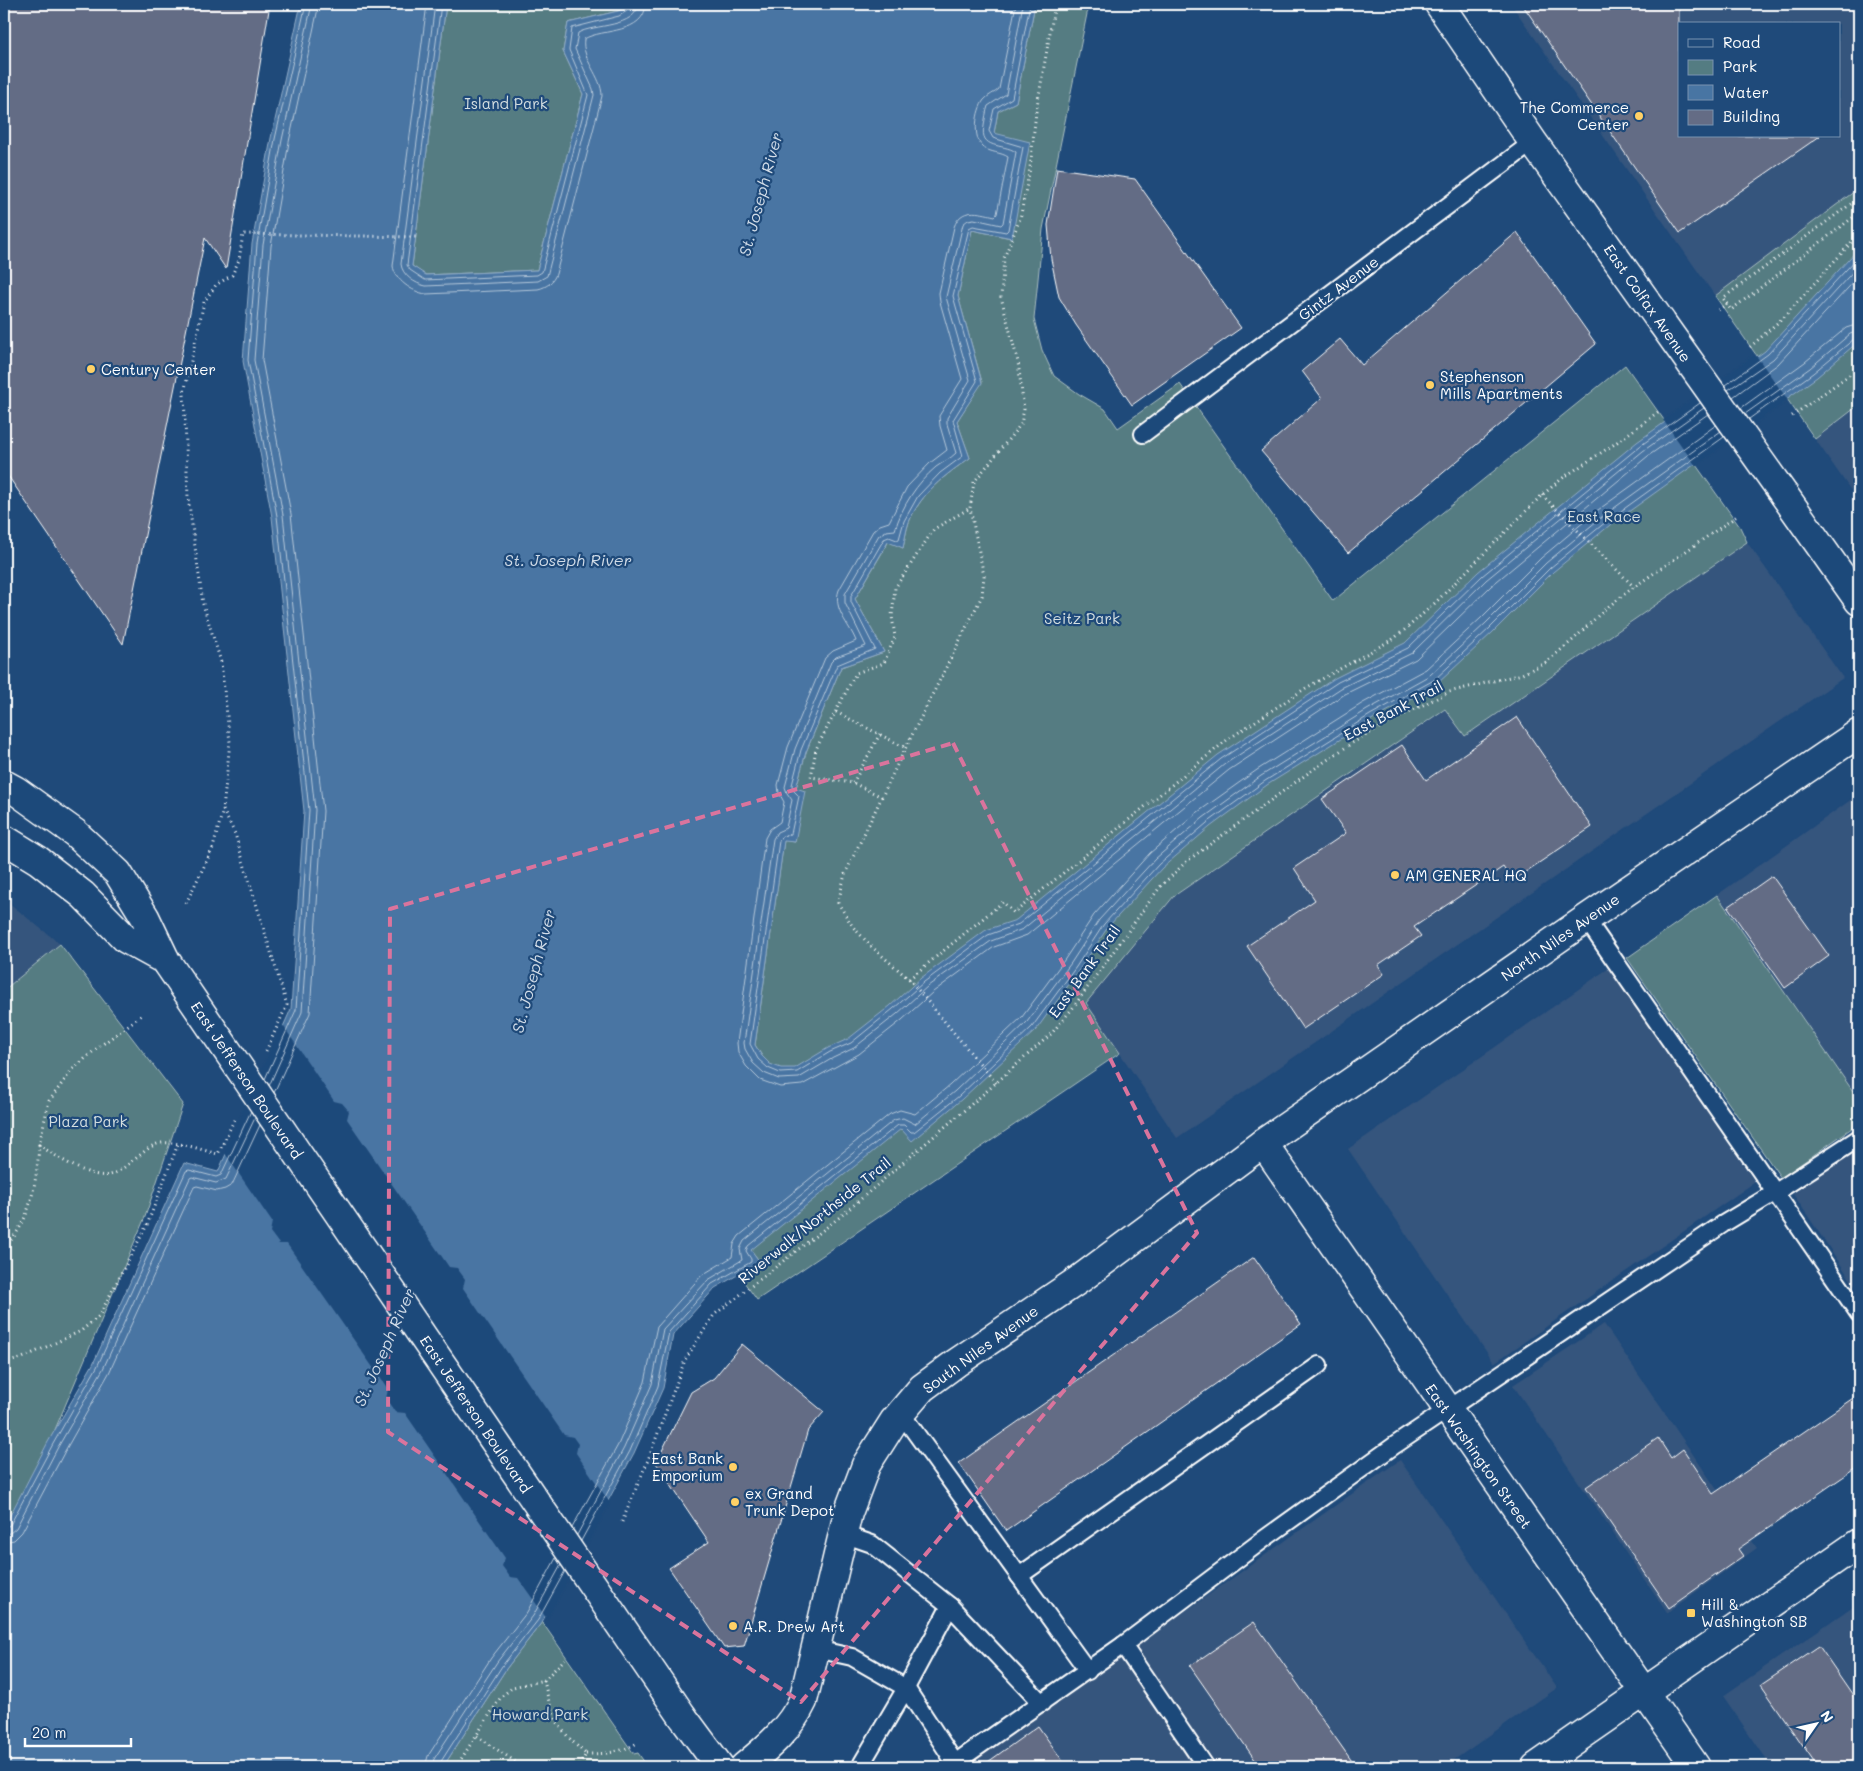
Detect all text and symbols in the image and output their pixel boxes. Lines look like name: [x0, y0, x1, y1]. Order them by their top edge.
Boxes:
legend: [1678, 22, 1840, 138]
text: Road: [1723, 32, 1760, 52]
text: Park: [1723, 56, 1757, 76]
text: Water: [1723, 82, 1769, 102]
park label: Island Park: [464, 93, 548, 113]
place label: The Commerce Center: [1520, 97, 1629, 134]
text: Building: [1723, 106, 1780, 126]
marker: The Commerce Center: [1633, 110, 1645, 122]
water label: St. Joseph River: [733, 130, 787, 258]
street label: East Colfax Avenue: [1600, 240, 1696, 366]
street label: Gintz Avenue: [1294, 251, 1382, 325]
place label: Century Center: [101, 359, 216, 379]
marker: Century Center: [85, 363, 97, 375]
place label: Stephenson Mills Apartments: [1440, 366, 1563, 403]
marker: Stephenson Mills Apartments: [1424, 379, 1436, 391]
park label: East Race: [1567, 506, 1641, 526]
water label: St. Joseph River: [504, 549, 632, 570]
park label: Seitz Park: [1044, 608, 1120, 628]
street label: East Bank Trail: [1340, 675, 1446, 745]
place label: AM GENERAL HQ: [1405, 865, 1527, 885]
marker: AM GENERAL HQ: [1389, 869, 1401, 881]
street label: North Niles Avenue: [1497, 889, 1623, 985]
water label: St. Joseph River: [506, 907, 560, 1035]
street label: East Bank Trail: [1044, 921, 1124, 1021]
street label: East Jefferson Boulevard: [187, 997, 307, 1163]
park label: Plaza Park: [49, 1111, 127, 1131]
street label: Riverwalk/Northside Trail: [733, 1152, 895, 1288]
water label: St. Joseph River: [348, 1285, 420, 1409]
street label: South Niles Avenue: [918, 1300, 1042, 1398]
street label: East Jefferson Boulevard: [416, 1331, 536, 1497]
street label: East Washington Street: [1421, 1379, 1537, 1533]
place label: East Bank Emporium: [651, 1448, 723, 1485]
marker: East Bank Emporium: [727, 1461, 739, 1473]
place label: ex Grand Trunk Depot: [745, 1483, 835, 1520]
marker: ex Grand Trunk Depot: [729, 1496, 741, 1508]
place label: Hill & Washington SB: [1701, 1594, 1807, 1631]
marker: Hill & Washington SB: [1685, 1607, 1697, 1619]
place label: A.R. Drew Art: [743, 1616, 845, 1636]
marker: A.R. Drew Art: [727, 1620, 739, 1632]
north arrow: [1790, 1698, 1840, 1748]
park label: Howard Park: [492, 1704, 588, 1724]
text: N: [1816, 1707, 1838, 1726]
scale bar: [25, 1716, 131, 1748]
text: 20 m: [32, 1722, 66, 1742]

